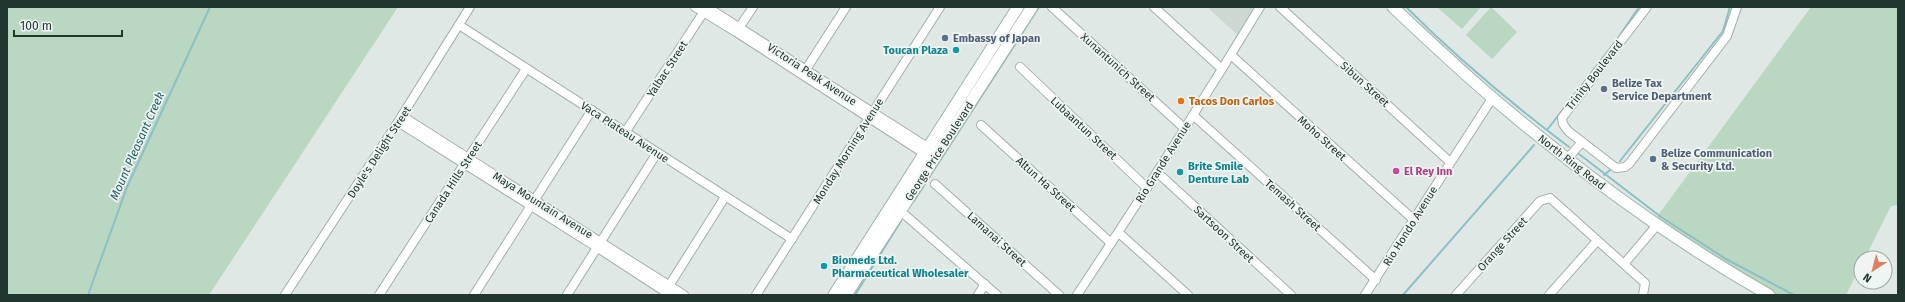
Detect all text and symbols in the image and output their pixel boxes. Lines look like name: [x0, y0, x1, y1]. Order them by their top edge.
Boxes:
scale bar: [14, 12, 122, 38]
text: 100 m: [20, 19, 52, 33]
street label: Xunantunich Street: [1078, 31, 1158, 104]
place label: Embassy of Japan: [953, 32, 1040, 45]
marker: Embassy of Japan: [940, 33, 950, 43]
street label: Trinity Boulevard: [1563, 38, 1626, 113]
street label: Yalbac Street: [644, 39, 691, 100]
street label: Victoria Peak Avenue: [765, 41, 859, 108]
place label: Toucan Plaza: [883, 44, 948, 57]
marker: Toucan Plaza: [951, 45, 961, 55]
street label: Sibun Street: [1338, 59, 1392, 110]
place label: Belize Tax Service Department: [1612, 77, 1712, 103]
marker: Belize Tax Service Department: [1599, 84, 1609, 94]
water label: Mount Pleasant Creek: [107, 89, 167, 202]
street label: Lubaantun Street: [1048, 94, 1120, 162]
place label: Tacos Don Carlos: [1189, 95, 1275, 108]
street label: Monday Morning Avenue: [810, 96, 886, 207]
marker: Tacos Don Carlos: [1176, 96, 1186, 106]
street label: Vaca Plateau Avenue: [578, 99, 671, 166]
street label: George Price Boulevard: [902, 99, 976, 203]
street label: Doyle's Delight Street: [345, 104, 414, 201]
street label: Moho Street: [1295, 113, 1349, 163]
street label: Rio Grande Avenue: [1133, 119, 1194, 206]
street label: North Ring Road: [1535, 132, 1608, 193]
street label: Canada Hills Street: [422, 139, 485, 226]
place label: Belize Communication & Security Ltd.: [1661, 147, 1772, 173]
street label: Altun Ha Street: [1013, 154, 1078, 214]
marker: Belize Communication & Security Ltd.: [1648, 154, 1658, 164]
place label: Brite Smile Denture Lab: [1188, 160, 1249, 186]
place label: El Rey Inn: [1404, 165, 1452, 178]
marker: El Rey Inn: [1391, 166, 1401, 176]
marker: Brite Smile Denture Lab: [1175, 167, 1185, 177]
street label: Maya Mountain Avenue: [490, 169, 595, 241]
street label: Temash Street: [1262, 177, 1323, 234]
street label: Rio Hondo Avenue: [1381, 184, 1440, 269]
street label: Sartsoon Street: [1191, 203, 1256, 266]
street label: Lamanai Street: [964, 209, 1029, 269]
street label: Orange Street: [1475, 215, 1530, 274]
north arrow: [1853, 250, 1893, 290]
place label: Biomeds Ltd. Pharmaceutical Wholesaler: [832, 254, 969, 280]
marker: Biomeds Ltd. Pharmaceutical Wholesaler: [819, 261, 829, 271]
text: N: [1861, 270, 1874, 285]

